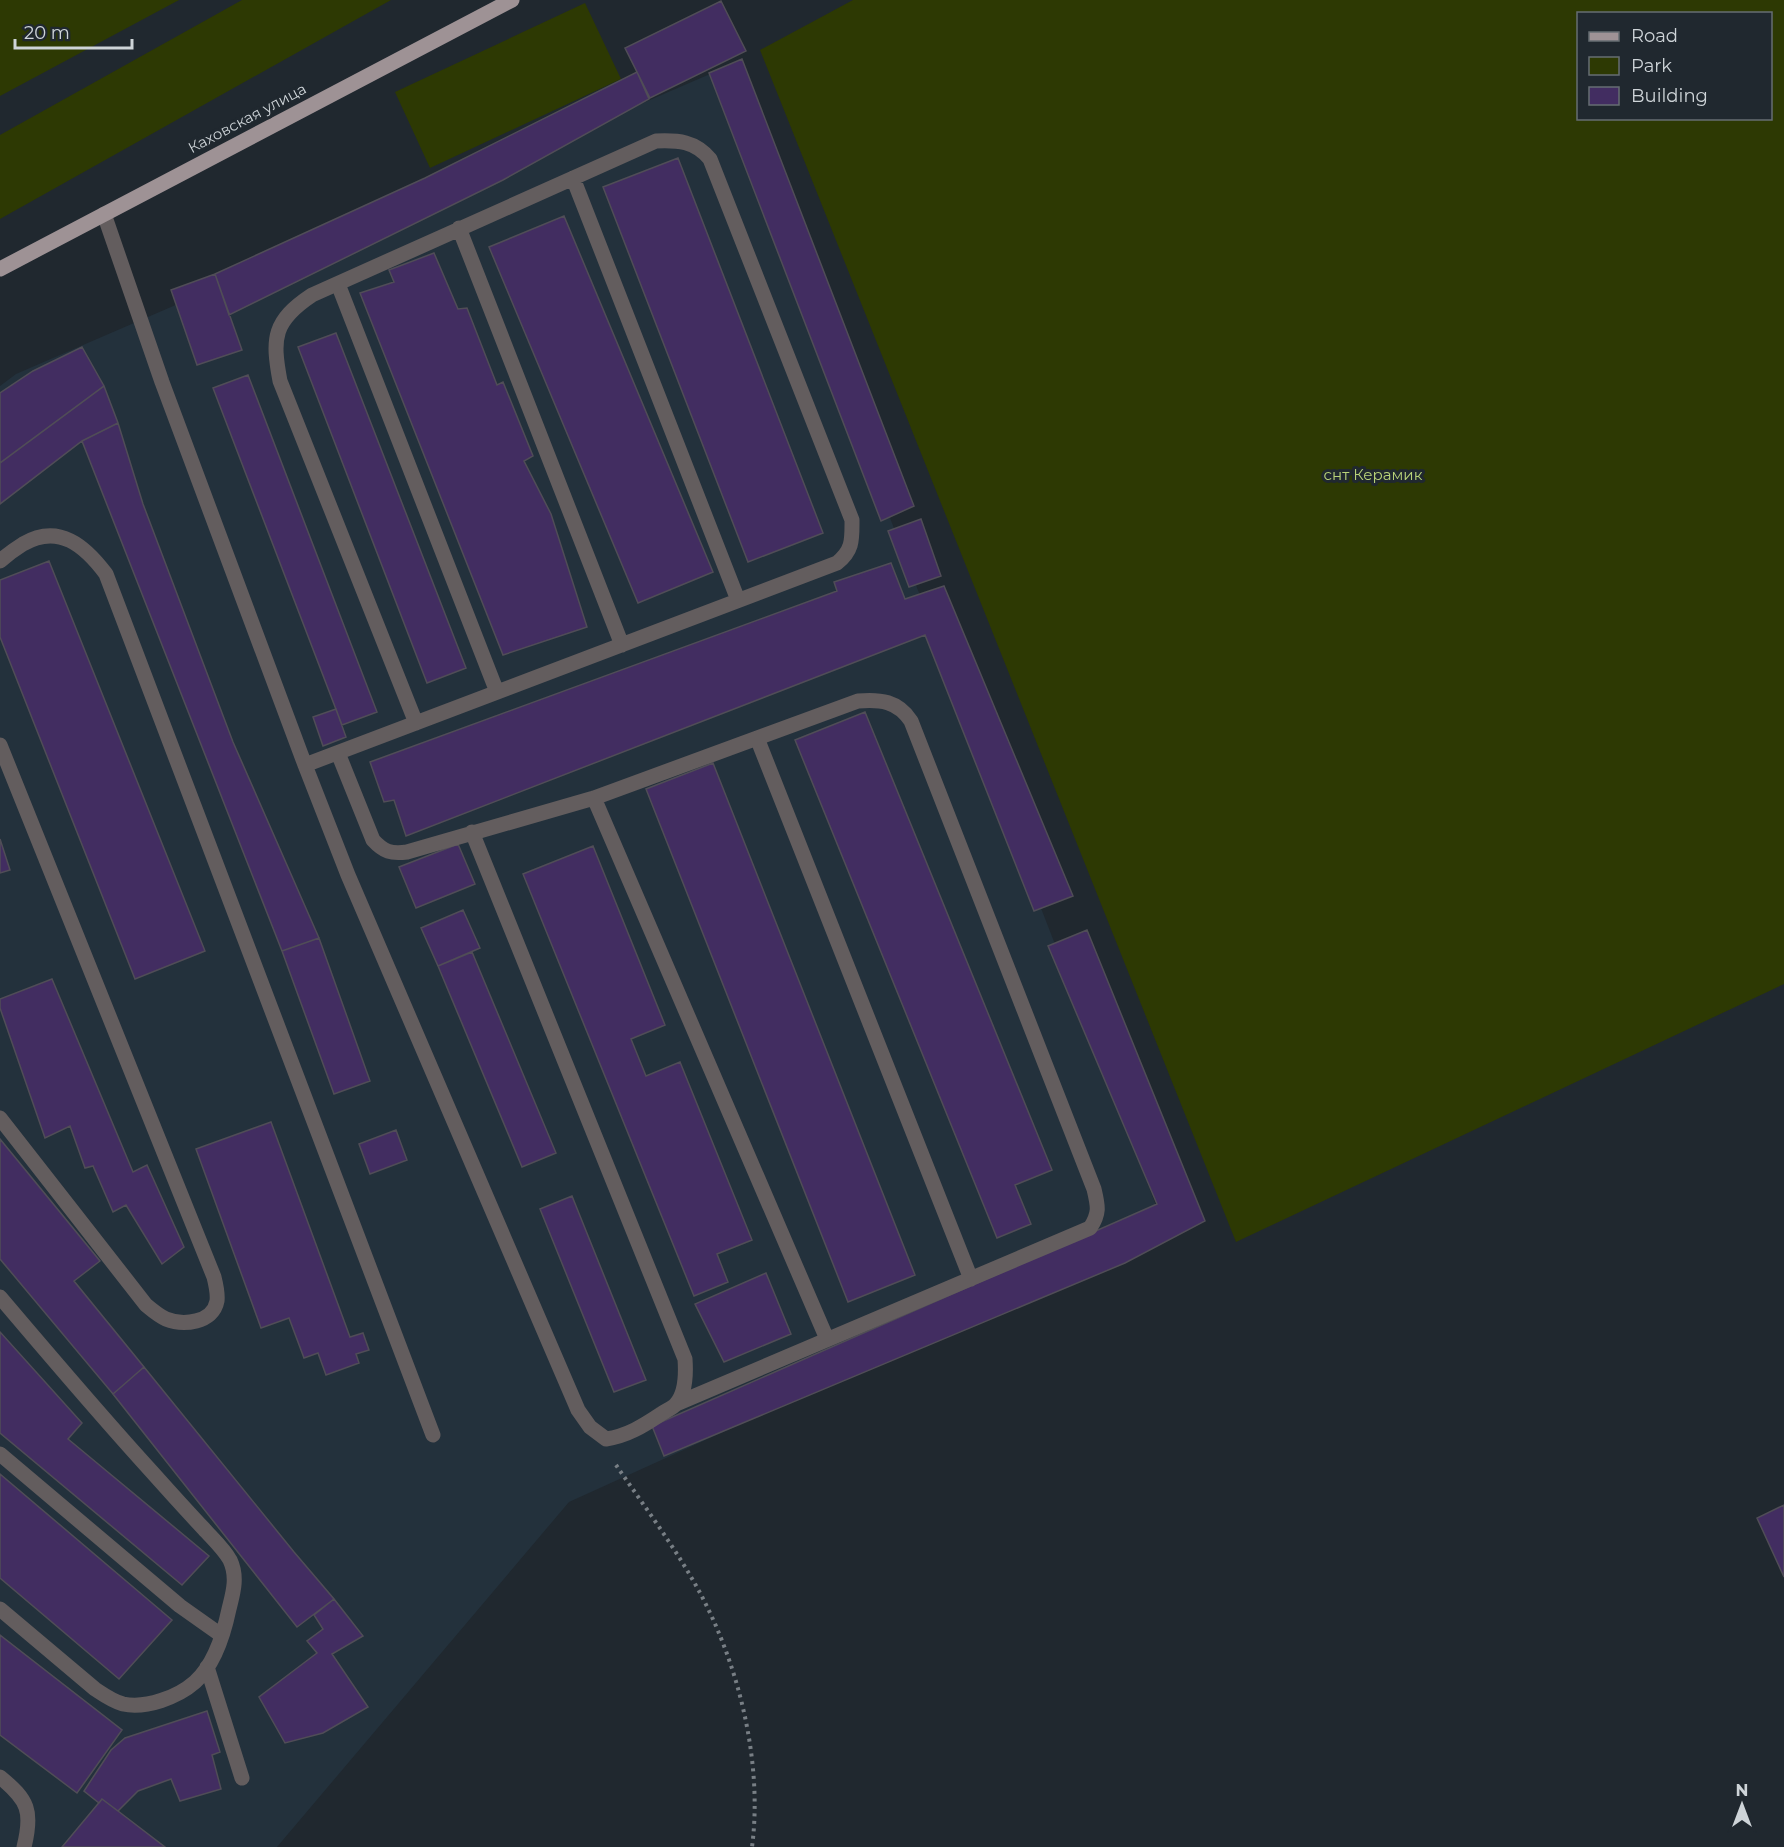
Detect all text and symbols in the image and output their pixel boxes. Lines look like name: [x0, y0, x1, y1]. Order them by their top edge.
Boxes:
scale bar: [15, 12, 132, 50]
legend: [1577, 12, 1772, 120]
text: 20 m: [24, 22, 70, 44]
text: Road: [1631, 25, 1678, 47]
text: Park: [1631, 55, 1672, 77]
street label: Каховская улица: [185, 79, 309, 157]
text: Building: [1631, 85, 1708, 107]
park label: снт Керамик: [1324, 465, 1423, 484]
north arrow: [1712, 1775, 1772, 1835]
text: N: [1736, 1781, 1748, 1800]

